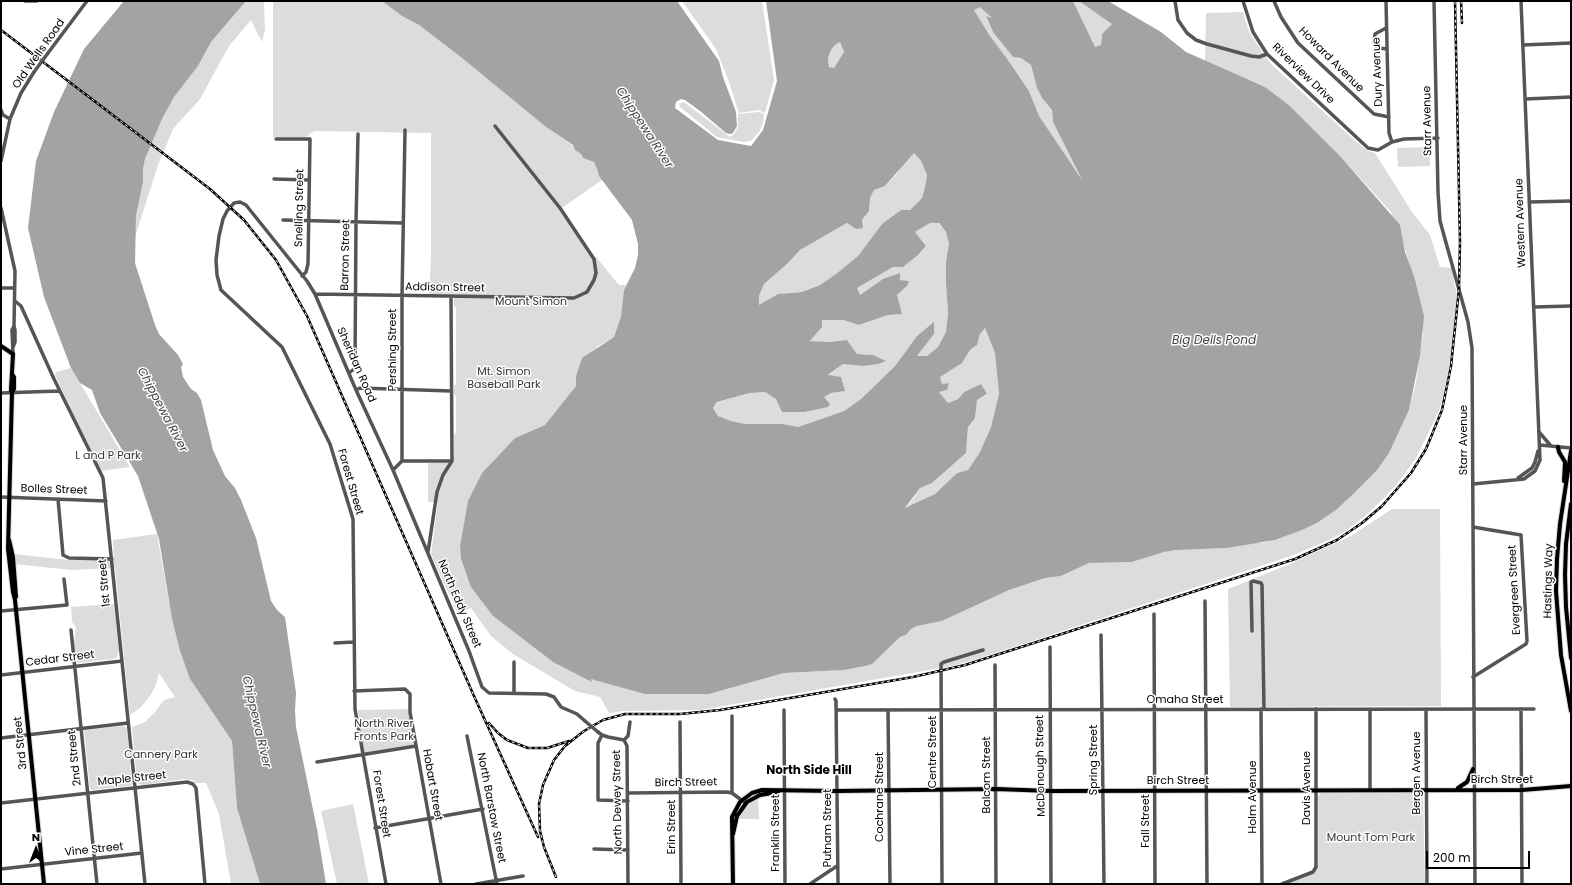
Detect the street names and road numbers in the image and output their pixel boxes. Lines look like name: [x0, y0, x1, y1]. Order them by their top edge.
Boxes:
street label: Old Wells Road: [10, 17, 68, 91]
street label: Howard Avenue: [1296, 25, 1366, 95]
street label: Dury Avenue: [1370, 37, 1386, 107]
street label: Riverview Drive: [1269, 41, 1337, 107]
street label: Starr Avenue: [1421, 86, 1435, 156]
street label: Snelling Street: [293, 169, 307, 247]
street label: Western Avenue: [1513, 178, 1529, 268]
street label: Barron Street: [339, 219, 353, 291]
street label: Addison Street: [405, 281, 485, 295]
street label: Pershing Street: [386, 309, 400, 391]
street label: Sheridan Road: [334, 326, 378, 404]
street label: Starr Avenue: [1457, 405, 1471, 475]
street label: Forest Street: [334, 447, 366, 517]
street label: Bolles Street: [20, 482, 88, 498]
street label: Hastings Way: [1542, 543, 1556, 619]
street label: Evergreen Street: [1506, 545, 1524, 635]
street label: 1st Street: [96, 558, 114, 608]
street label: North Eddy Street: [434, 558, 484, 650]
street label: Cedar Street: [25, 648, 95, 670]
street label: Omaha Street: [1146, 693, 1224, 707]
street label: McDonough Street: [1034, 715, 1048, 817]
street label: 3rd Street: [12, 716, 30, 770]
street label: Centre Street: [926, 716, 940, 788]
street label: Spring Street: [1087, 725, 1101, 795]
street label: 2nd Street: [66, 729, 84, 787]
street label: Bergen Avenue: [1410, 731, 1424, 815]
street label: Balcom Street: [980, 736, 994, 814]
street label: Hobart Street: [419, 748, 445, 822]
street label: North Dewey Street: [610, 750, 626, 854]
street label: Davis Avenue: [1300, 751, 1314, 825]
street label: North Barstow Street: [474, 752, 508, 864]
street label: Cochrane Street: [873, 752, 887, 842]
street label: Holm Avenue: [1246, 761, 1260, 833]
street label: Maple Street: [97, 769, 167, 789]
street label: Forest Street: [369, 769, 393, 839]
street label: Birch Street: [1471, 773, 1533, 787]
street label: Birch Street: [1147, 774, 1209, 788]
street label: Birch Street: [655, 776, 717, 790]
street label: Putnam Street: [821, 789, 835, 867]
street label: Franklin Street: [769, 794, 783, 872]
street label: Fall Street: [1139, 794, 1153, 848]
street label: Erin Street: [665, 800, 679, 854]
street label: Vine Street: [64, 840, 124, 860]

